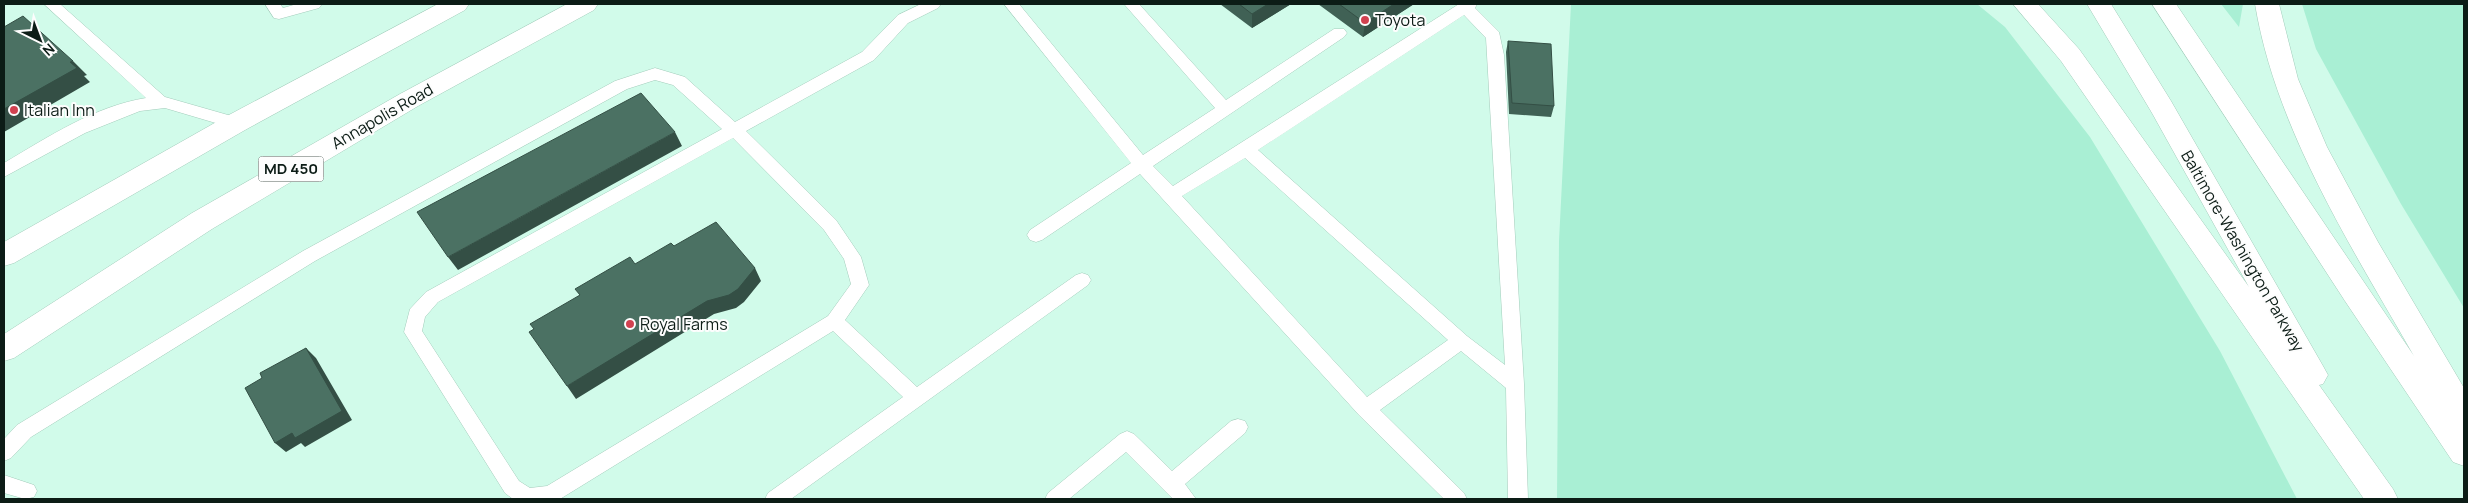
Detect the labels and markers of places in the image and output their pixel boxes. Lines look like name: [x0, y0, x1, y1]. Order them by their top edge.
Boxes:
place label: Toyota: [1375, 9, 1425, 31]
marker: Toyota: [1359, 14, 1371, 26]
place label: Italian Inn: [24, 99, 95, 121]
marker: Italian Inn: [8, 104, 20, 116]
place label: Royal Farms: [640, 313, 728, 335]
marker: Royal Farms: [624, 318, 636, 330]

